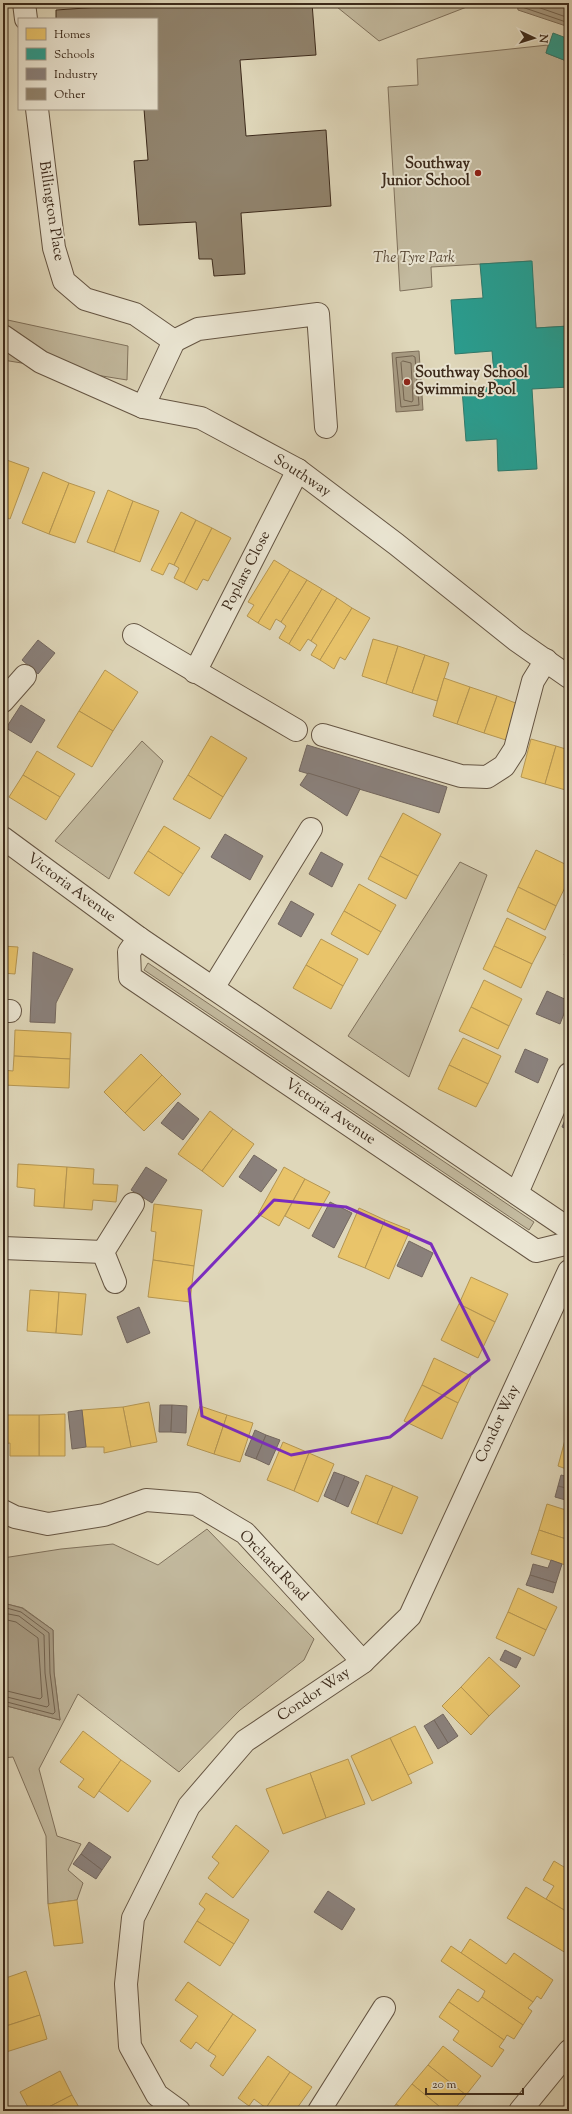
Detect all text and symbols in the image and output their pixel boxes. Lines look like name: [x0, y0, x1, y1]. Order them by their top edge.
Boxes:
legend: [18, 18, 158, 110]
north arrow: [514, 18, 554, 58]
text: Homes: [54, 26, 90, 44]
text: N: [535, 33, 551, 44]
text: Schools: [54, 46, 95, 64]
text: Industry: [54, 66, 98, 84]
text: Other: [54, 86, 86, 104]
place label: Southway Junior School: [381, 154, 471, 192]
street label: Billington Place: [33, 160, 69, 262]
marker: Southway Junior School: [473, 168, 483, 178]
park label: The Tyre Park: [373, 248, 455, 269]
place label: Southway School Swimming Pool: [415, 363, 529, 401]
marker: Southway School Swimming Pool: [402, 377, 412, 387]
street label: Southway: [269, 450, 335, 503]
street label: Poplars Close: [218, 527, 276, 615]
street label: Victoria Avenue: [22, 848, 120, 928]
street label: Victoria Avenue: [280, 1074, 380, 1150]
street label: Condor Way: [471, 1381, 525, 1466]
street label: Orchard Road: [234, 1526, 313, 1607]
street label: Condor Way: [273, 1663, 355, 1727]
scale bar: [426, 2070, 523, 2096]
text: 20 m: [432, 2076, 457, 2094]

